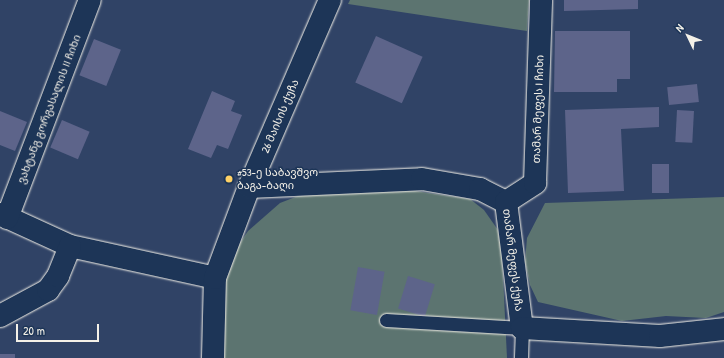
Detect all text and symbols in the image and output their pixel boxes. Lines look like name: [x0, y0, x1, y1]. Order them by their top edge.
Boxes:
north arrow: [668, 16, 708, 56]
text: N: [672, 21, 686, 35]
street label: ვახტანგ გორგასალის II ჩიხი: [14, 32, 84, 186]
street label: თამარ მეფეს I ჩიხი: [530, 54, 546, 164]
street label: 26 მაისის ქუჩა: [259, 77, 301, 155]
place label: #53-ე საბავშვო ბაგა-ბაღი: [237, 166, 318, 192]
marker: #53-ე საბავშვო ბაგა-ბაღი: [224, 174, 234, 184]
street label: თამარ მეფეს ქუჩა: [500, 208, 526, 312]
scale bar: [18, 316, 101, 342]
text: 20 m: [23, 322, 45, 339]

